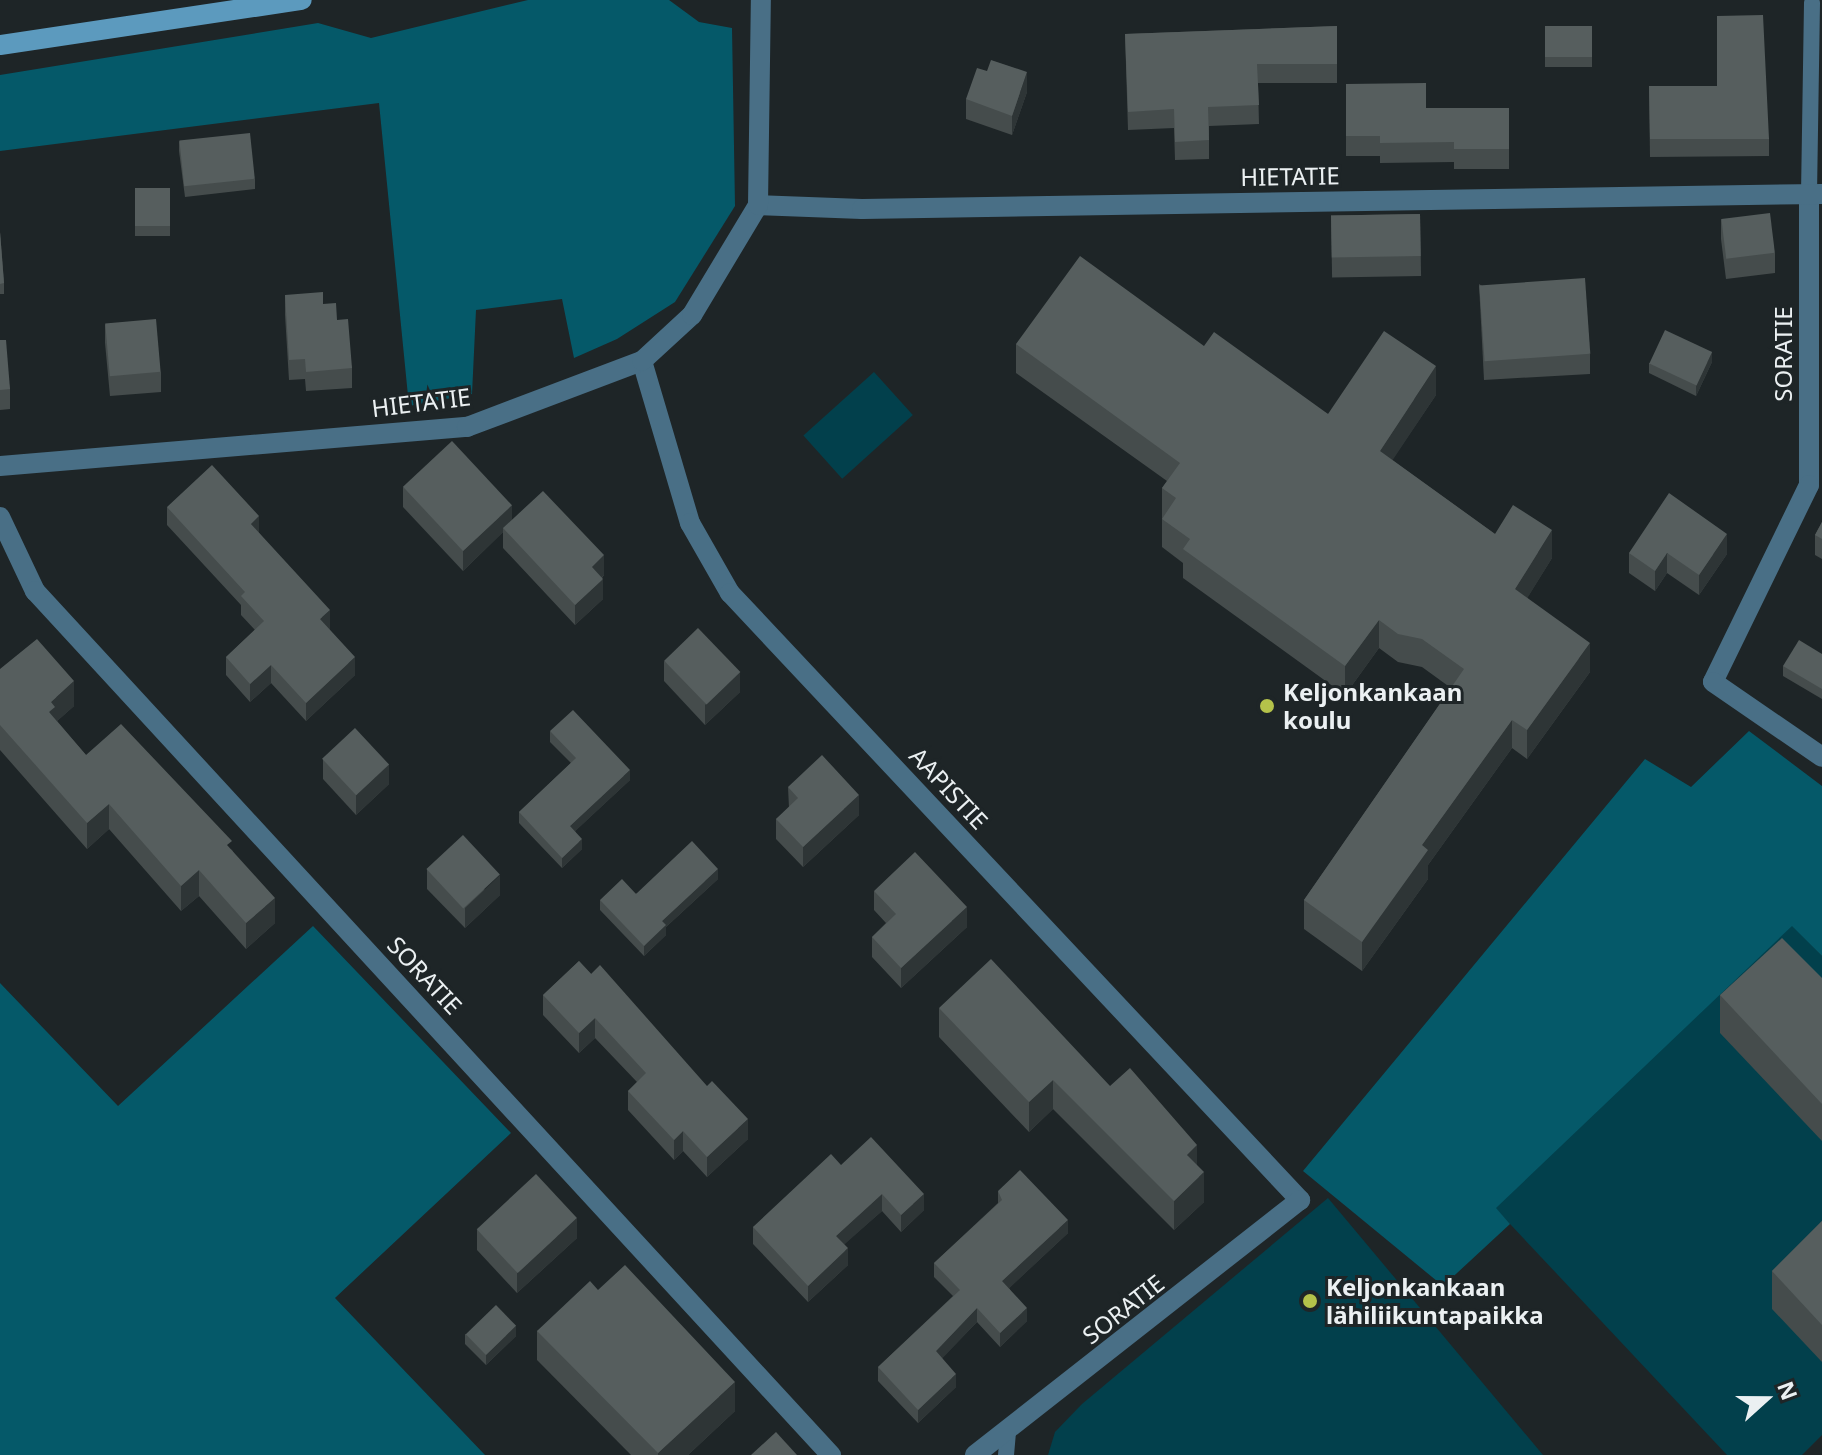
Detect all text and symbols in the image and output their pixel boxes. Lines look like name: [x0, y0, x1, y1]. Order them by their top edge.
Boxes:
street label: HIETATIE: [1240, 161, 1340, 191]
street label: SORATIE: [1769, 306, 1797, 402]
street label: HIETATIE: [370, 382, 472, 422]
place label: Keljonkankaan koulu: [1283, 678, 1462, 734]
marker: Keljonkankaan koulu: [1258, 697, 1276, 715]
street label: AAPISTIE: [904, 741, 994, 835]
street label: SORATIE: [382, 930, 468, 1020]
street label: SORATIE: [1077, 1268, 1169, 1350]
place label: Keljonkankaan lähiliikuntapaikka: [1326, 1273, 1544, 1329]
marker: Keljonkankaan lähiliikuntapaikka: [1301, 1292, 1319, 1310]
north arrow: [1726, 1359, 1806, 1439]
text: N: [1771, 1377, 1806, 1404]

